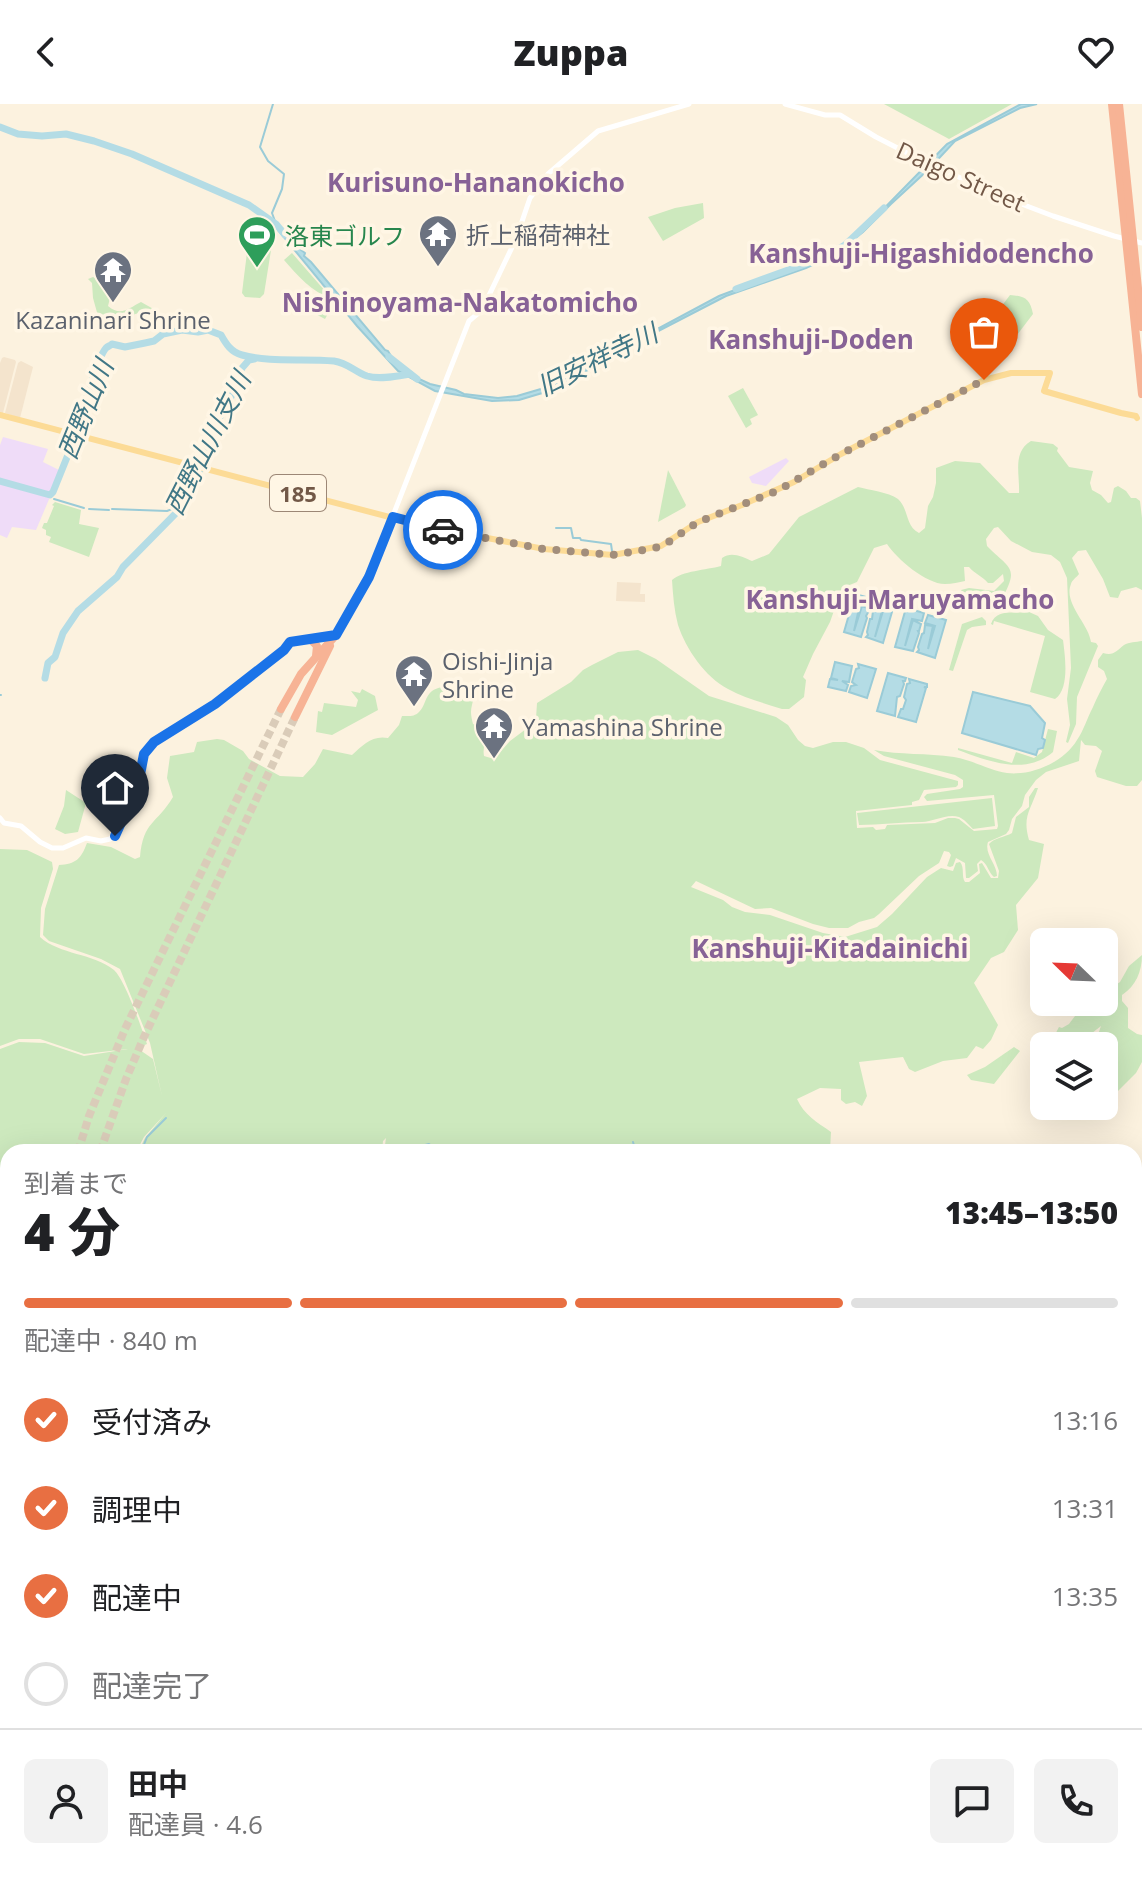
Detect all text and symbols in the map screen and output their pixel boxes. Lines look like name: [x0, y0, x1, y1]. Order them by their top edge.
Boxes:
text: Zuppa: [514, 28, 628, 77]
icon: back: [24, 30, 68, 74]
icon: heart: [1074, 30, 1118, 74]
street label: Daigo Street: [891, 133, 1031, 219]
district label: Kurisuno-Hananokicho: [327, 164, 625, 200]
temple icon: 折上稲荷神社: [417, 213, 459, 268]
sports icon: 洛東ゴルフ: [236, 214, 278, 269]
place label: 折上稲荷神社: [466, 218, 610, 251]
place label: 洛東ゴルフ: [285, 219, 405, 252]
district label: Kanshuji-Higashidodencho: [748, 235, 1094, 271]
temple icon: Kazaninari Shrine: [92, 249, 134, 304]
district label: Nishinoyama-Nakatomicho: [282, 284, 638, 320]
pin: [950, 298, 1018, 380]
place label: Kazaninari Shrine: [15, 303, 211, 336]
icon: bag: [962, 310, 1006, 354]
water label: 旧安祥寺川: [531, 313, 666, 404]
district label: Kanshuji-Doden: [708, 321, 914, 357]
water label: 西野山川: [49, 351, 122, 464]
water label: 西野山川支川: [156, 363, 260, 521]
road number: 185: [270, 475, 326, 511]
courier: [403, 490, 483, 570]
icon: car: [421, 508, 465, 552]
district label: Kanshuji-Maruyamacho: [746, 581, 1054, 617]
place label: Oishi-Jinja Shrine: [442, 644, 553, 705]
temple icon: Oishi-Jinja Shrine: [393, 653, 435, 708]
temple icon: Yamashina Shrine: [473, 705, 515, 760]
place label: Yamashina Shrine: [522, 710, 723, 743]
pin: [81, 754, 149, 836]
icon: home: [93, 766, 137, 810]
north arrow: [1030, 928, 1118, 1016]
map controls: [1030, 928, 1118, 1120]
district label: Kanshuji-Kitadainichi: [691, 930, 969, 966]
button: layers: [1030, 1032, 1118, 1120]
text: 到着まで: [24, 1165, 128, 1201]
text: 13:45–13:50: [945, 1192, 1118, 1233]
text: 4 分: [24, 1195, 120, 1266]
text: 配達中 · 840 m: [24, 1322, 198, 1358]
icon: check: [24, 1398, 68, 1442]
text: 受付済み: [92, 1401, 212, 1442]
text: 13:16: [1052, 1402, 1118, 1438]
icon: check: [24, 1486, 68, 1530]
text: 調理中: [92, 1489, 182, 1530]
text: 13:31: [1052, 1490, 1118, 1526]
icon: check: [24, 1574, 68, 1618]
text: 配達中: [92, 1577, 182, 1618]
text: 13:35: [1052, 1578, 1118, 1614]
text: 配達完了: [92, 1665, 212, 1706]
button: person: [24, 1759, 108, 1843]
button: chat: [930, 1759, 1014, 1843]
button: phone: [1034, 1759, 1118, 1843]
text: 田中: [128, 1763, 188, 1804]
text: 配達員 · 4.6: [128, 1806, 263, 1842]

